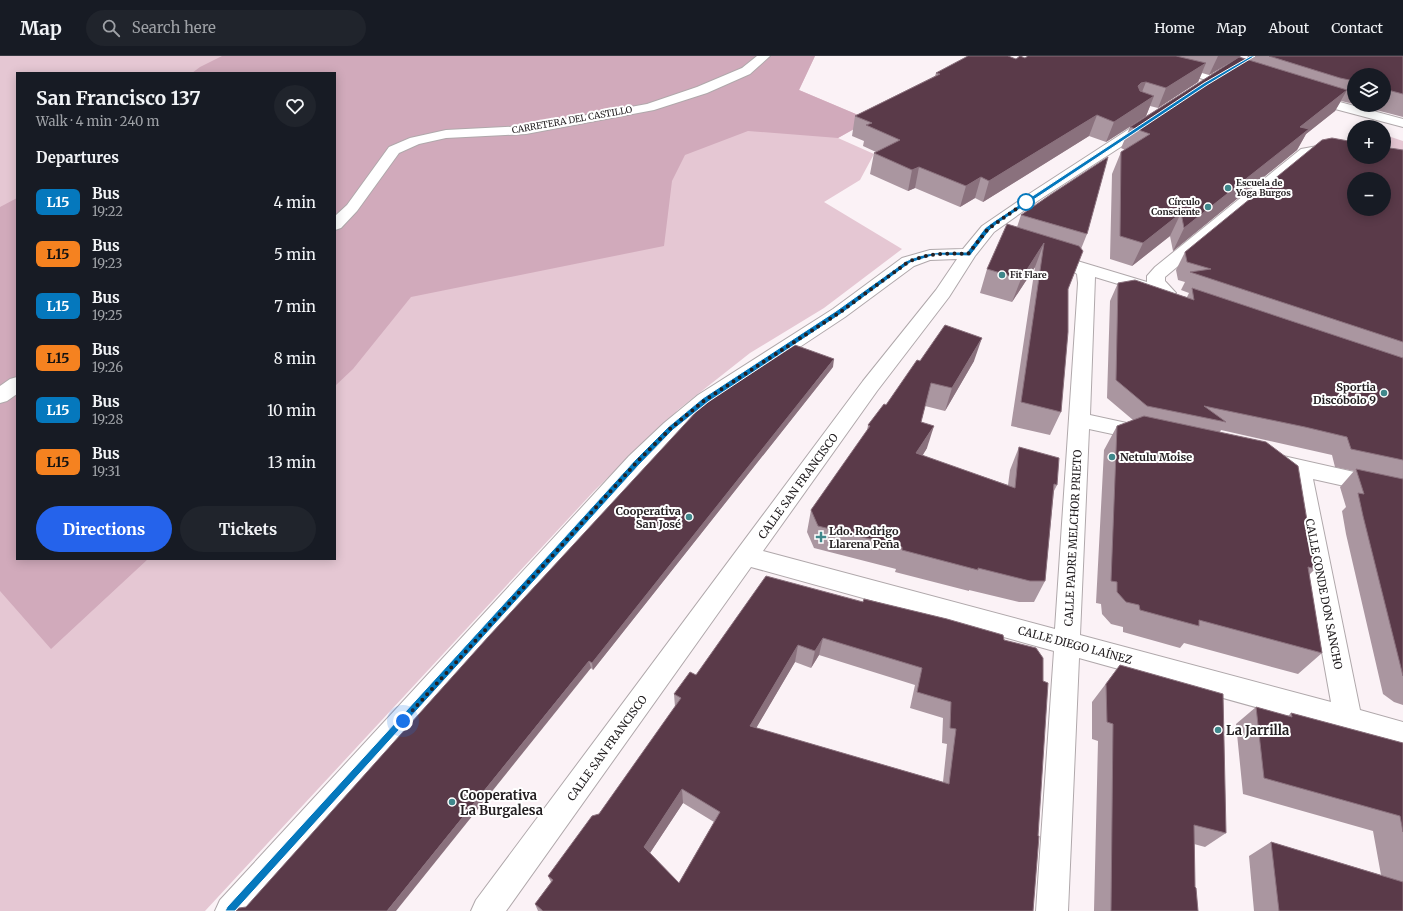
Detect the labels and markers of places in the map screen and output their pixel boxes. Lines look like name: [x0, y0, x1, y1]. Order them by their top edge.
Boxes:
place label: Escuela de Yoga Burgos: [1235, 177, 1291, 198]
marker: Escuela de Yoga Burgos: [1223, 183, 1233, 193]
unlabelled marker: [1017, 193, 1035, 211]
place label: Círculo Consciente: [1151, 196, 1201, 217]
marker: Círculo Consciente: [1203, 202, 1213, 212]
place label: Fit Flare: [1010, 269, 1047, 280]
marker: Fit Flare: [997, 270, 1007, 280]
place label: Sportia Discóbolo 9: [1313, 380, 1376, 407]
marker: Sportia Discóbolo 9: [1379, 388, 1389, 398]
place label: Netulu Moise: [1120, 450, 1192, 464]
marker: Netulu Moise: [1107, 452, 1117, 462]
place label: Cooperativa San José: [616, 504, 681, 531]
marker: Cooperativa San José: [684, 512, 694, 522]
place label: Ldo. Rodrigo Llarena Peña: [829, 524, 899, 551]
marker: Ldo. Rodrigo Llarena Peña: [816, 532, 826, 542]
place label: La Jarrilla: [1226, 722, 1289, 739]
marker: La Jarrilla: [1213, 725, 1223, 735]
place label: Cooperativa La Burgalesa: [460, 787, 543, 819]
marker: Cooperativa La Burgalesa: [447, 797, 457, 807]

